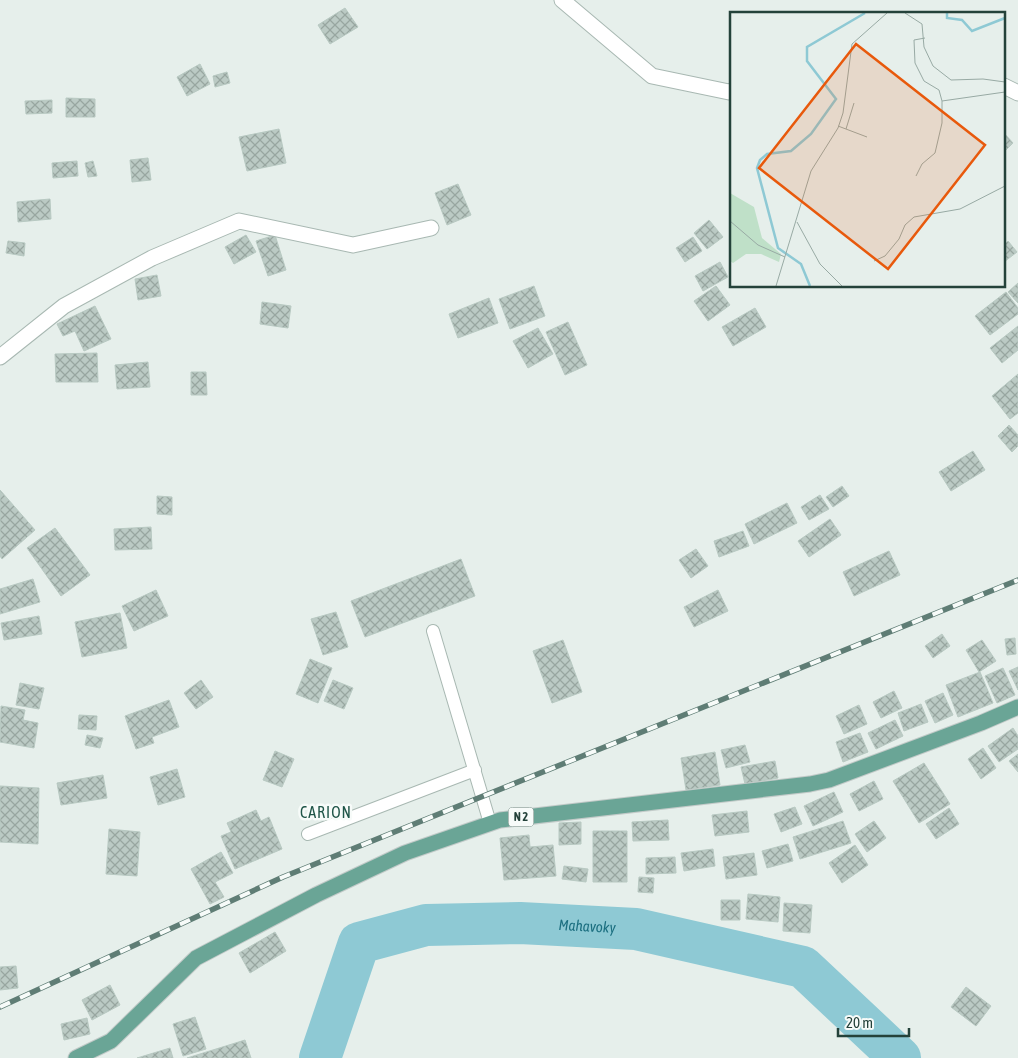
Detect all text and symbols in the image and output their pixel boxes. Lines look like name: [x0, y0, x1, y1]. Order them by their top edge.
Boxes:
inset map: [730, 12, 1006, 288]
district label: CARION: [300, 803, 352, 821]
road number: N 2: [508, 808, 534, 826]
water label: Mahavoky: [558, 916, 617, 936]
scale bar: [838, 1006, 909, 1038]
text: 20 m: [846, 1014, 873, 1031]

